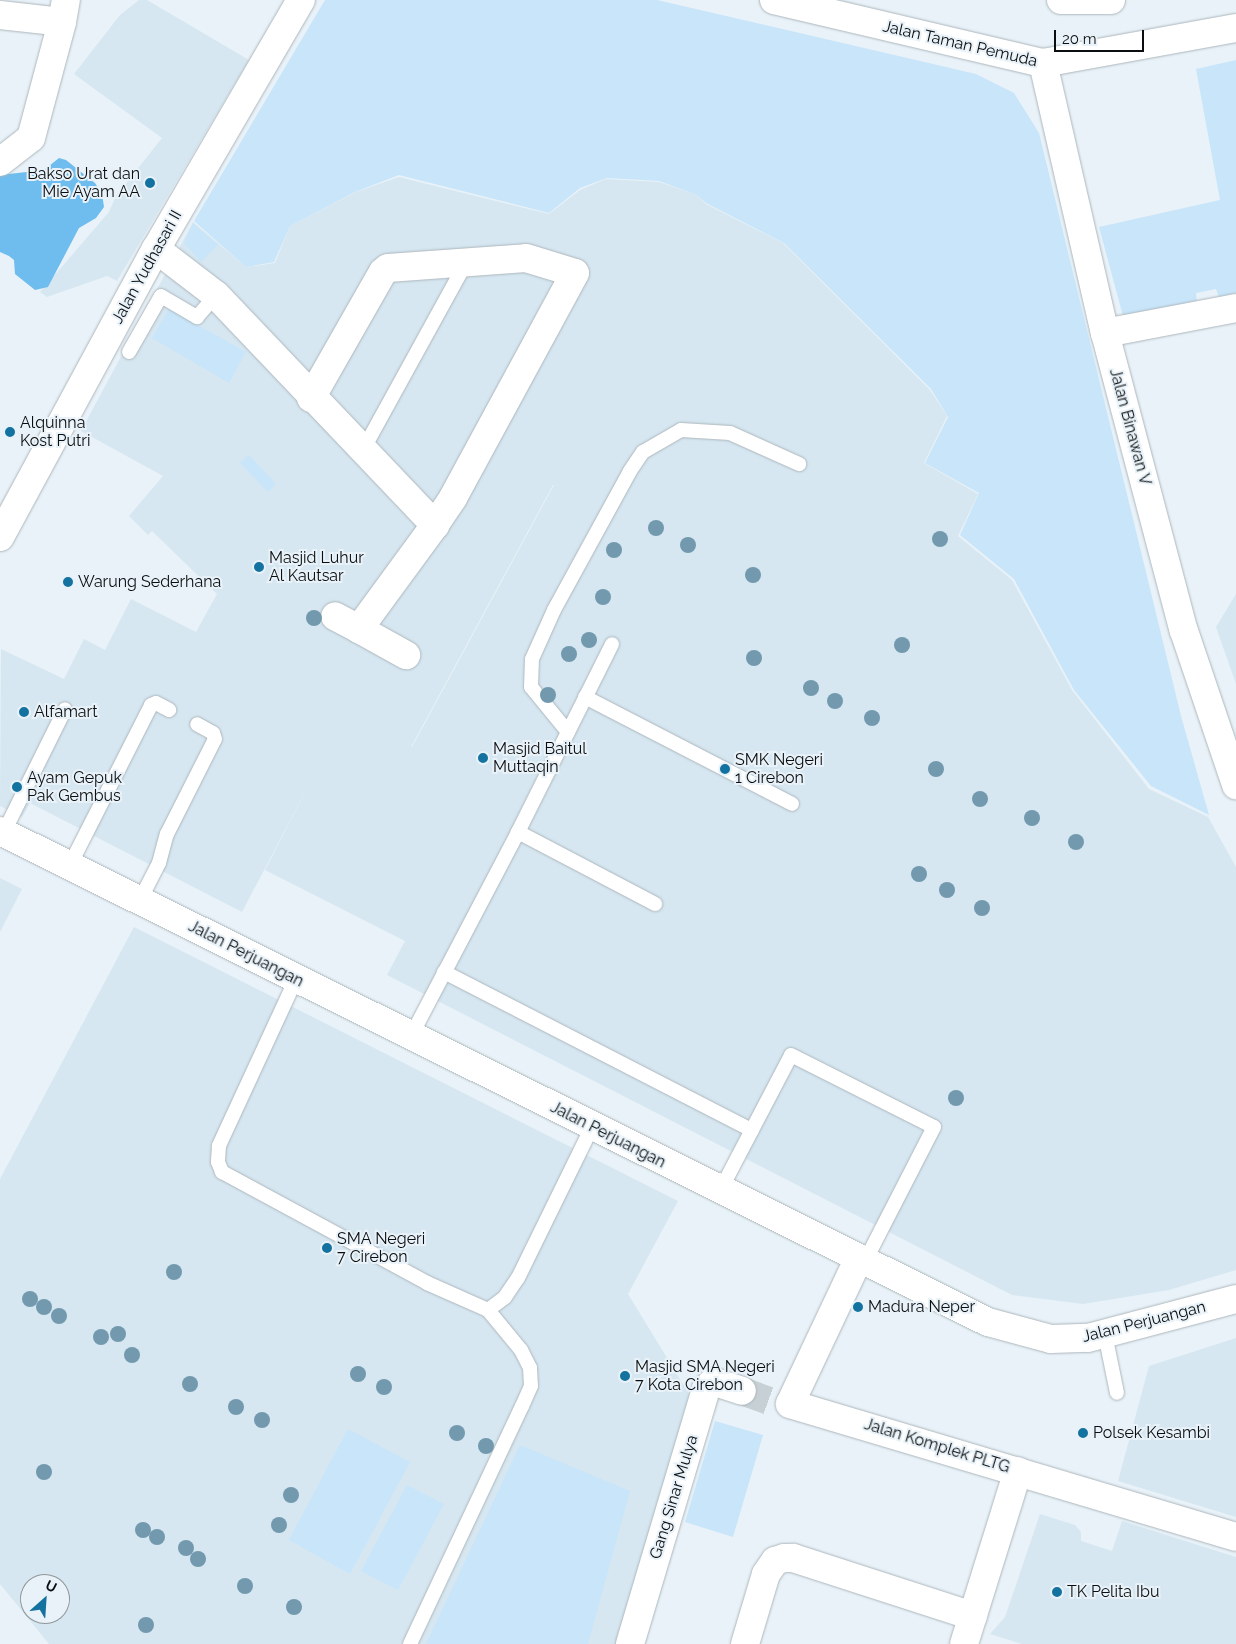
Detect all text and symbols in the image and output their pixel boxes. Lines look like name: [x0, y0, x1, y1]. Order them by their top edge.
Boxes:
street label: Jalan Taman Pemuda: [881, 17, 1039, 71]
scale bar: [1056, 20, 1146, 52]
text: 20 m: [1062, 30, 1097, 48]
place label: Bakso Urat dan Mie Ayam AA: [27, 164, 140, 202]
marker: Bakso Urat dan Mie Ayam AA: [144, 177, 156, 189]
street label: Jalan Yudhasari II: [108, 207, 186, 327]
street label: Jalan Binawan V: [1105, 366, 1155, 488]
place label: Alquinna Kost Putri: [20, 413, 90, 451]
marker: Alquinna Kost Putri: [4, 426, 16, 438]
place label: Masjid Luhur Al Kautsar: [269, 548, 364, 586]
marker: Masjid Luhur Al Kautsar: [253, 561, 265, 573]
place label: Warung Sederhana: [78, 572, 221, 592]
marker: Warung Sederhana: [62, 576, 74, 588]
place label: Alfamart: [34, 702, 98, 722]
marker: Alfamart: [18, 706, 30, 718]
place label: Masjid Baitul Muttaqin: [493, 739, 587, 777]
place label: SMK Negeri 1 Cirebon: [735, 750, 823, 788]
marker: Masjid Baitul Muttaqin: [477, 752, 489, 764]
marker: SMK Negeri 1 Cirebon: [719, 763, 731, 775]
place label: Ayam Gepuk Pak Gembus: [27, 768, 122, 806]
marker: Ayam Gepuk Pak Gembus: [11, 781, 23, 793]
street label: Jalan Perjuangan: [185, 917, 307, 991]
street label: Jalan Perjuangan: [547, 1098, 669, 1172]
place label: SMA Negeri 7 Cirebon: [337, 1229, 426, 1267]
marker: SMA Negeri 7 Cirebon: [321, 1242, 333, 1254]
place label: Madura Neper: [868, 1297, 975, 1317]
street label: Jalan Perjuangan: [1080, 1297, 1208, 1347]
marker: Madura Neper: [852, 1301, 864, 1313]
place label: Masjid SMA Negeri 7 Kota Cirebon: [635, 1357, 775, 1395]
marker: Masjid SMA Negeri 7 Kota Cirebon: [619, 1370, 631, 1382]
street label: Jalan Komplek PLTG: [862, 1415, 1012, 1477]
place label: Polsek Kesambi: [1093, 1423, 1210, 1443]
marker: Polsek Kesambi: [1077, 1427, 1089, 1439]
street label: Gang Sinar Mulya: [646, 1432, 702, 1562]
north arrow: [20, 1574, 70, 1624]
text: U: [43, 1577, 59, 1596]
place label: TK Pelita Ibu: [1067, 1582, 1160, 1602]
marker: TK Pelita Ibu: [1051, 1586, 1063, 1598]

